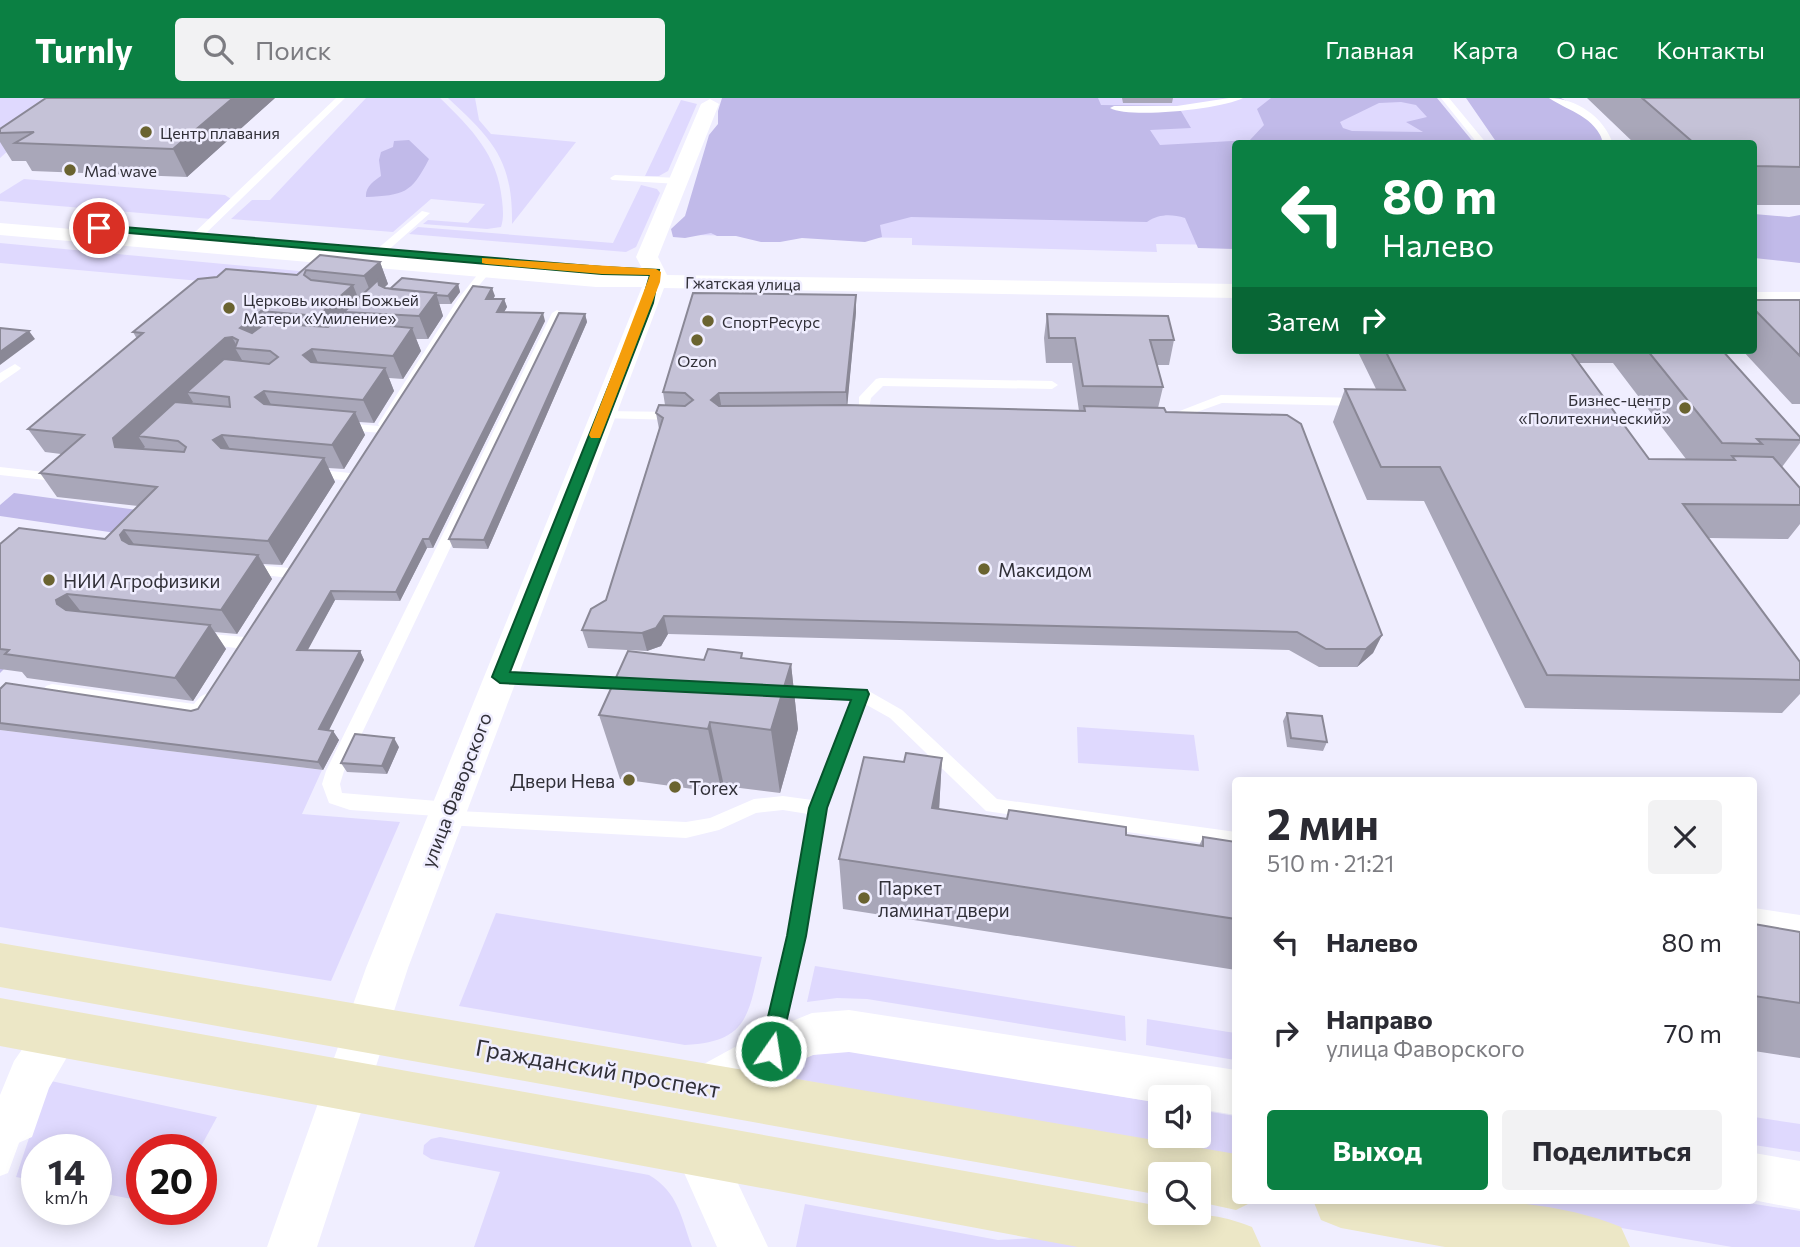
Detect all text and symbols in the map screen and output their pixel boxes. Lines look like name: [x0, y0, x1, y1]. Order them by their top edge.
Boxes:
search box: [175, 18, 665, 81]
text: Turnly: [35, 29, 133, 70]
icon: search: [199, 30, 237, 68]
text: Поиск: [255, 34, 332, 65]
text: Главная: [1325, 35, 1414, 64]
text: Карта: [1452, 35, 1518, 64]
text: О нас: [1556, 35, 1618, 64]
text: Контакты: [1656, 35, 1765, 64]
place label: Центр плавания: [160, 123, 280, 142]
marker: Центр плавания: [138, 124, 154, 140]
place label: Mad wave: [84, 161, 157, 180]
marker: Mad wave: [62, 162, 78, 178]
text: 80 m: [1382, 164, 1497, 224]
icon: left: [1267, 168, 1358, 259]
pin: [69, 198, 129, 258]
icon: arrive: [80, 209, 118, 247]
text: Налево: [1382, 224, 1494, 264]
street label: Гжатская улица: [685, 272, 801, 294]
place label: Церковь иконы Божьей Матери «Умиление»: [243, 290, 419, 327]
marker: Церковь иконы Божьей Матери «Умиление»: [221, 300, 237, 316]
icon: right: [1354, 301, 1392, 339]
text: Затем: [1267, 305, 1340, 336]
place label: СпортРесурс: [722, 312, 820, 331]
marker: СпортРесурс: [700, 313, 716, 329]
marker: Ozon: [689, 332, 705, 348]
place label: Ozon: [677, 351, 717, 370]
place label: Бизнес-центр «Политехнический»: [1519, 390, 1671, 427]
marker: Бизнес-центр «Политехнический»: [1677, 400, 1693, 416]
place label: Максидом: [998, 558, 1092, 581]
marker: Максидом: [976, 561, 992, 577]
place label: НИИ Агрофизики: [63, 569, 220, 592]
marker: НИИ Агрофизики: [41, 572, 57, 588]
street label: улица Фаворского: [416, 709, 496, 871]
place label: Двери Нева: [510, 769, 615, 792]
marker: Двери Нева: [621, 772, 637, 788]
place label: Torex: [689, 776, 738, 799]
marker: Torex: [667, 779, 683, 795]
text: 2 мин: [1267, 797, 1379, 849]
button: close: [1648, 800, 1722, 874]
text: 510 m · 21:21: [1267, 849, 1394, 877]
place label: Паркет ламинат двери: [878, 876, 1010, 921]
marker: Паркет ламинат двери: [856, 890, 872, 906]
icon: left: [1267, 923, 1305, 961]
text: Налево: [1326, 926, 1418, 957]
text: 80 m: [1662, 926, 1722, 957]
text: Направо: [1326, 1003, 1433, 1034]
position arrow: [734, 1014, 808, 1088]
icon: right: [1267, 1014, 1305, 1052]
text: 70 m: [1664, 1017, 1722, 1048]
street label: Гражданский проспект: [474, 1033, 723, 1103]
text: улица Фаворского: [1326, 1034, 1525, 1062]
map controls: [1148, 1085, 1211, 1225]
button: sound: [1148, 1085, 1211, 1148]
button: Выход: [1267, 1110, 1488, 1190]
button: Поделиться: [1502, 1110, 1722, 1190]
speed limit sign: 20: [126, 1134, 217, 1225]
text: 14: [48, 1149, 85, 1192]
button: search: [1148, 1162, 1211, 1225]
text: km/h: [45, 1186, 88, 1208]

